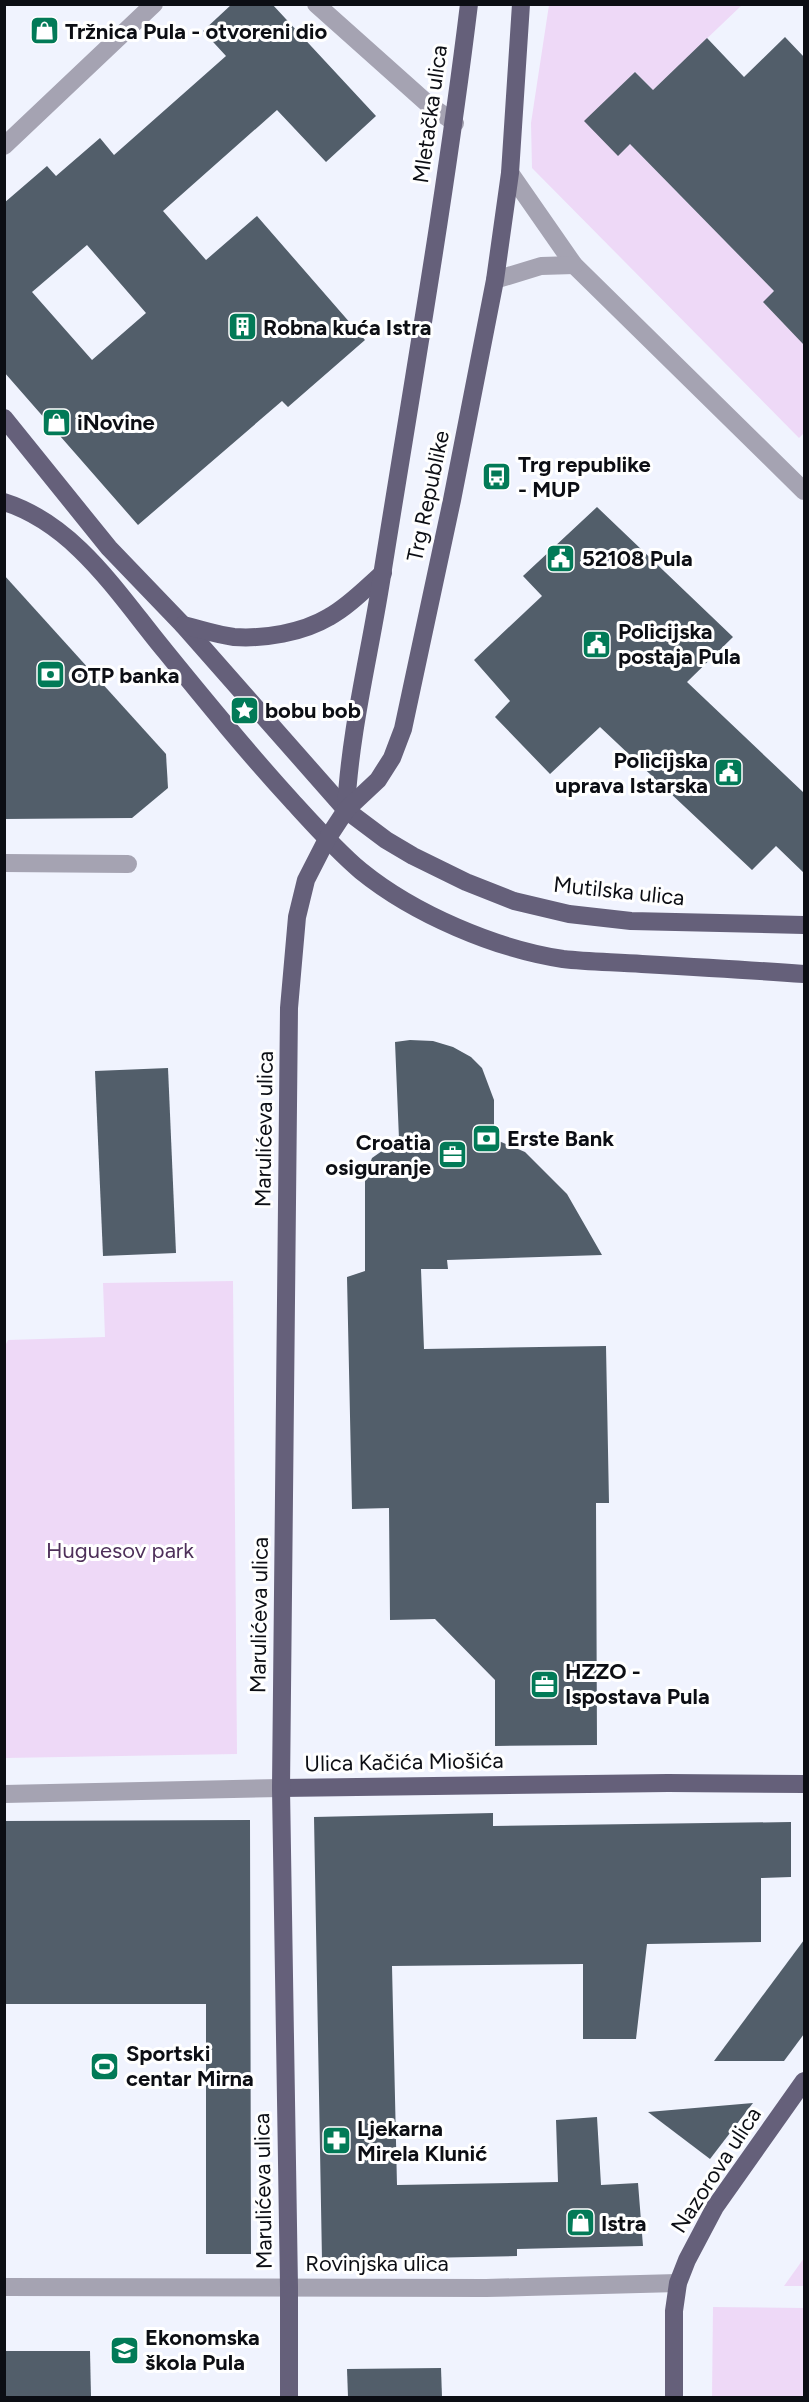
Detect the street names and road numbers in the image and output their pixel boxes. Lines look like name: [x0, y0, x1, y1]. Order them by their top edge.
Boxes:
street label: Mletačka ulica: [407, 43, 453, 185]
street label: Trg Republike: [401, 428, 455, 564]
street label: Mutilska ulica: [552, 871, 686, 911]
street label: Marulićeva ulica: [249, 1051, 279, 1207]
street label: Marulićeva ulica: [244, 1537, 274, 1693]
street label: Ulica Kačića Miošića: [304, 1747, 504, 1777]
street label: Nazorova ulica: [665, 2102, 767, 2238]
street label: Marulićeva ulica: [248, 2113, 278, 2269]
street label: Rovinjska ulica: [305, 2250, 449, 2277]

